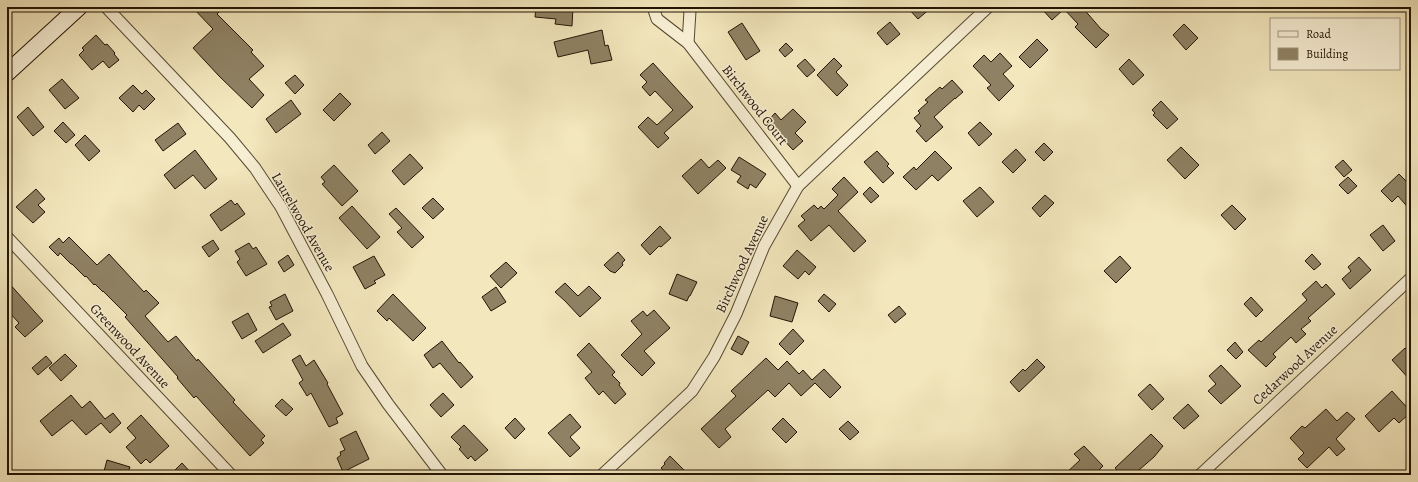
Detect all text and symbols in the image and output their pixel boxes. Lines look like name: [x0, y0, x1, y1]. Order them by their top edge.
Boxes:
legend: [1270, 18, 1400, 70]
text: Road: [1306, 26, 1332, 42]
text: Building: [1306, 46, 1348, 62]
street label: Birchwood Court: [718, 61, 793, 150]
street label: Laurelwood Avenue: [267, 169, 339, 275]
street label: Birchwood Avenue: [711, 212, 773, 316]
street label: Greenwood Avenue: [86, 299, 174, 393]
street label: Cedarwood Avenue: [1248, 321, 1342, 409]

